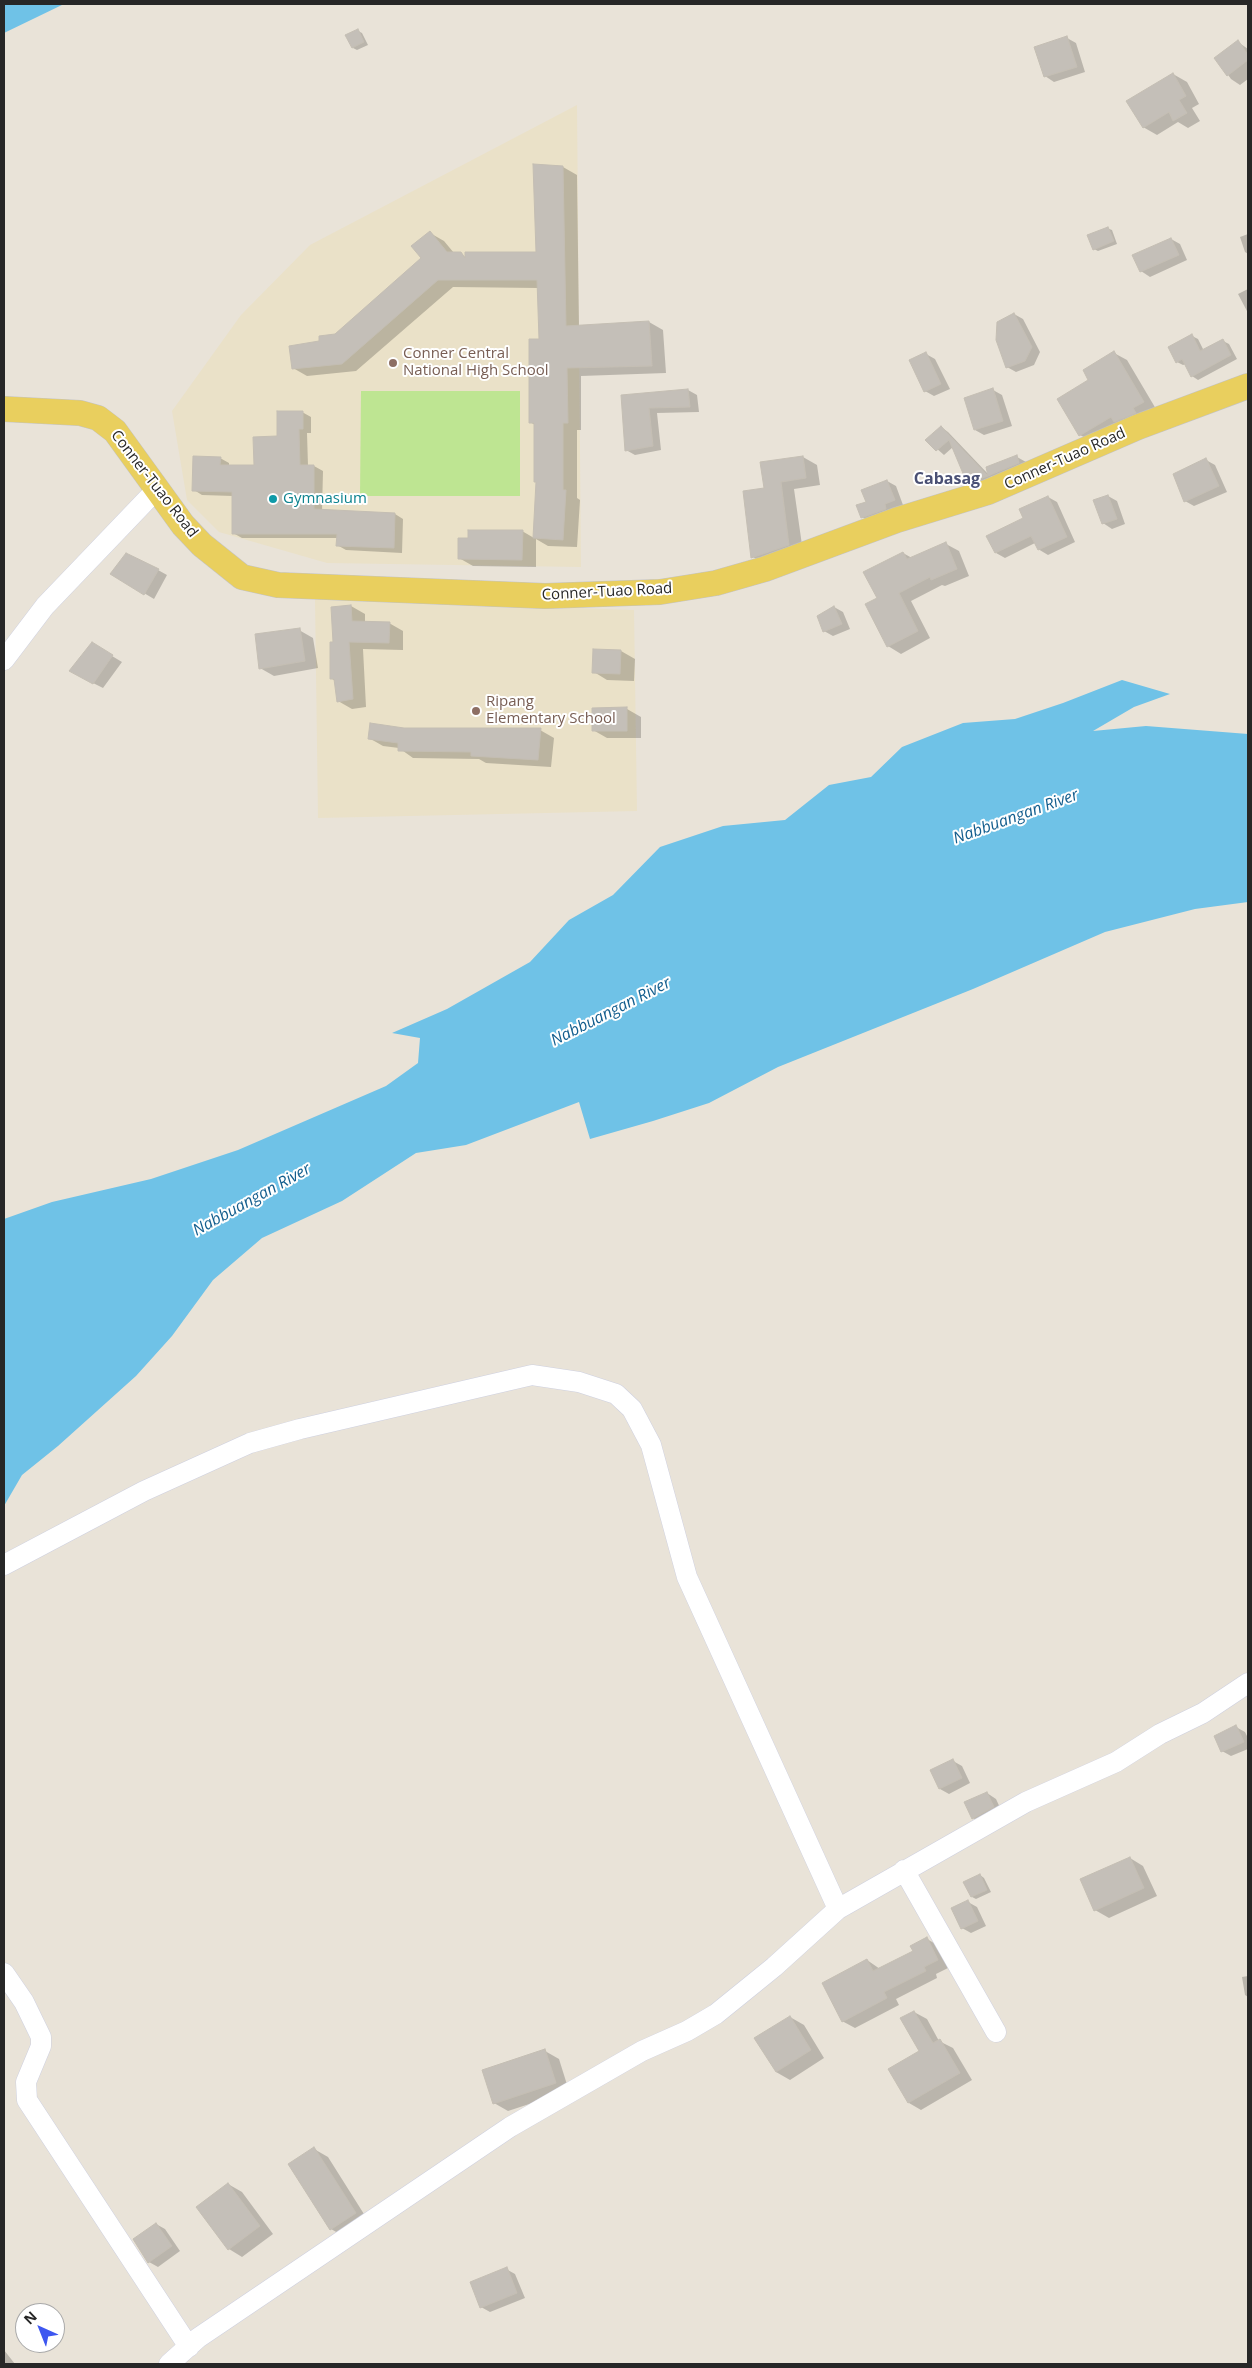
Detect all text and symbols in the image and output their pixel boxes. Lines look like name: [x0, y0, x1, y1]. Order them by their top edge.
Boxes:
place label: Conner Central National High School: [403, 345, 549, 380]
marker: Conner Central National High School: [387, 357, 399, 369]
street label: Conner-Tuao Road: [1002, 424, 1128, 494]
street label: Conner-Tuao Road: [107, 427, 201, 541]
district label: Cabasag: [914, 469, 980, 489]
place label: Gymnasium: [283, 490, 367, 508]
marker: Gymnasium: [267, 493, 279, 505]
street label: Conner-Tuao Road: [541, 580, 673, 604]
place label: Ripang Elementary School: [486, 693, 616, 728]
marker: Ripang Elementary School: [470, 705, 482, 717]
water label: Nabbuangan River: [951, 785, 1081, 849]
water label: Nabbuangan River: [548, 974, 674, 1050]
water label: Nabbuangan River: [190, 1160, 314, 1240]
north arrow: [15, 2303, 65, 2353]
text: N: [19, 2307, 41, 2328]

